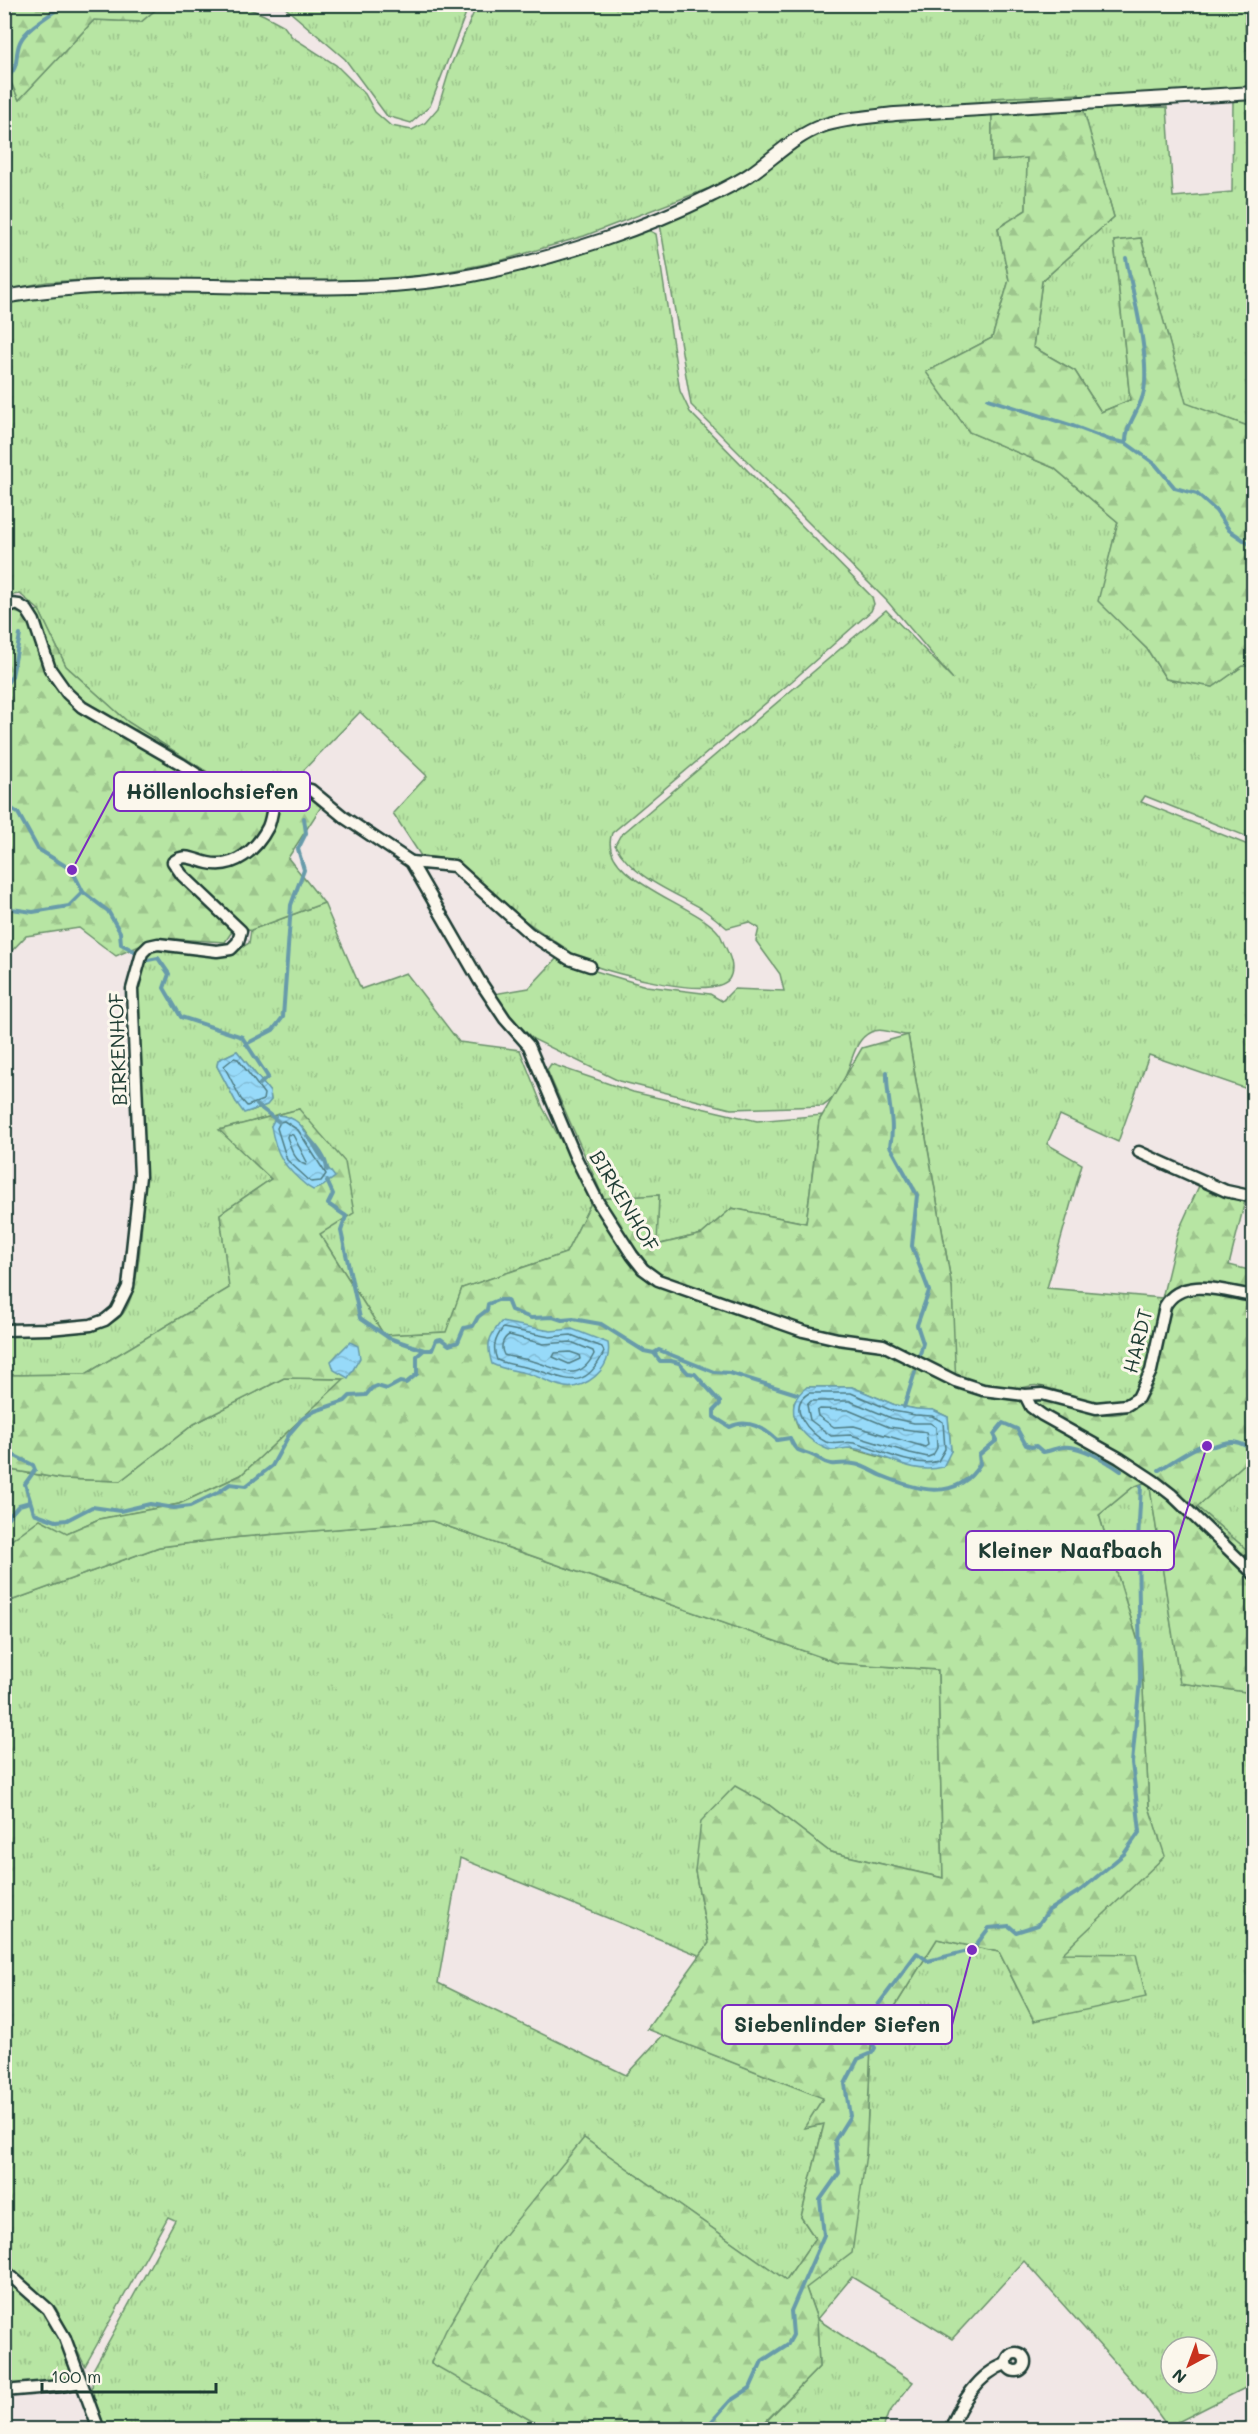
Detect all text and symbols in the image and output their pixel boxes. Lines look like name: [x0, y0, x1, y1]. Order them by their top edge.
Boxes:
callout: Höllenlochsiefen: [114, 772, 310, 811]
text: Höllenlochsiefen: [126, 777, 298, 804]
street label: BIRKENHOF: [102, 992, 132, 1106]
street label: BIRKENHOF: [584, 1145, 665, 1256]
street label: HARDT: [1116, 1306, 1158, 1376]
callout: Kleiner Naafbach: [966, 1531, 1174, 1570]
text: Kleiner Naafbach: [978, 1536, 1162, 1563]
callout: Siebenlinder Siefen: [722, 2005, 952, 2044]
text: Siebenlinder Siefen: [734, 2010, 940, 2037]
north arrow: [1159, 2335, 1219, 2395]
scale bar: [42, 2356, 216, 2394]
text: 100 m: [51, 2364, 101, 2388]
text: N: [1167, 2365, 1190, 2389]

